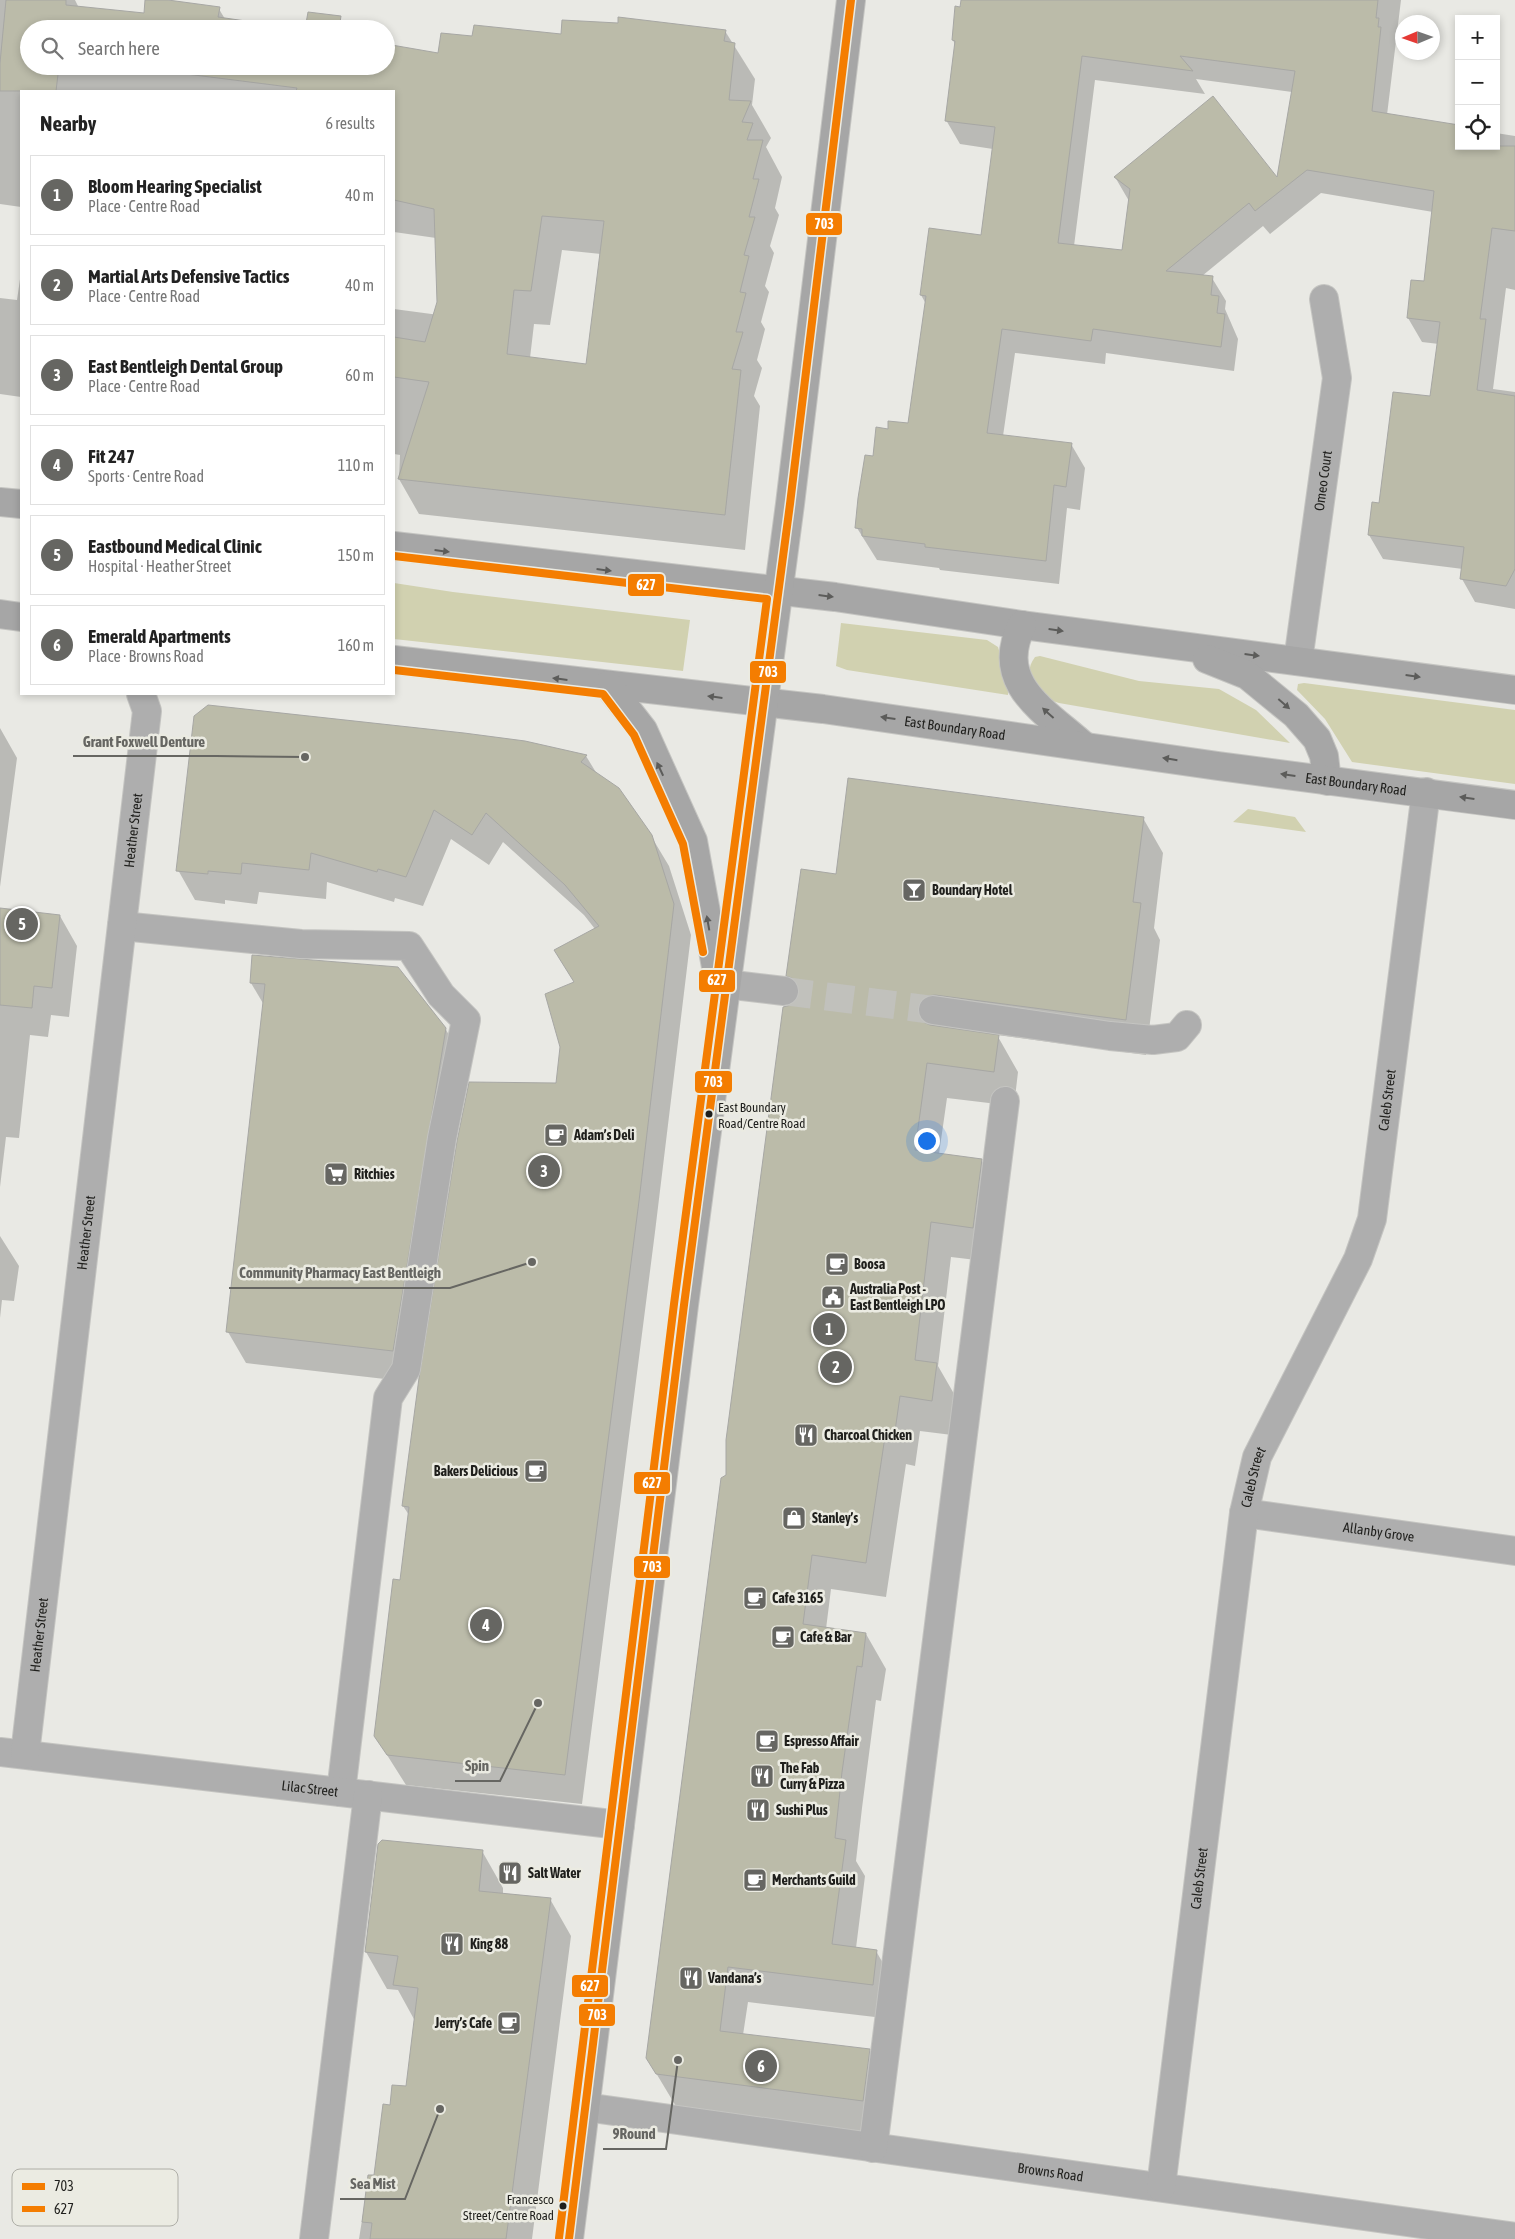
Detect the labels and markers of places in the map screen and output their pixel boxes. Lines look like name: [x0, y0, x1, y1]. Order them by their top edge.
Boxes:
callout: Grant Foxwell Denture: [73, 726, 216, 756]
bar icon: Boundary Hotel: [901, 877, 927, 903]
place label: Boundary Hotel: [932, 882, 1013, 898]
pin: 5: [6, 905, 38, 943]
place label: East Boundary Road/Centre Road: [718, 1100, 805, 1131]
marker: East Boundary Road/Centre Road: [704, 1109, 714, 1119]
cafe icon: Adam’s Deli: [543, 1122, 569, 1148]
place label: Adam’s Deli: [573, 1127, 634, 1143]
pin: 3: [528, 1152, 560, 1190]
supermarket icon: Ritchies: [323, 1161, 349, 1187]
place label: Ritchies: [354, 1166, 395, 1182]
cafe icon: Boosa: [824, 1251, 850, 1277]
place label: Boosa: [854, 1256, 886, 1272]
callout: Community Pharmacy East Bentleigh: [229, 1258, 450, 1288]
place label: Australia Post - East Bentleigh LPO: [849, 1281, 946, 1313]
public building icon: Australia Post - East Bentleigh LPO: [820, 1284, 846, 1310]
pin: 1: [813, 1310, 845, 1348]
pin: 2: [820, 1348, 852, 1386]
restaurant icon: Charcoal Chicken: [793, 1422, 819, 1448]
place label: Charcoal Chicken: [824, 1427, 912, 1443]
cafe icon: Bakers Delicious: [523, 1458, 549, 1484]
place label: Bakers Delicious: [434, 1463, 518, 1479]
shop icon: Stanley’s: [781, 1505, 807, 1531]
place label: Stanley’s: [812, 1510, 858, 1526]
cafe icon: Cafe 3165: [742, 1585, 768, 1611]
place label: Cafe 3165: [772, 1590, 824, 1606]
pin: 4: [470, 1606, 502, 1644]
cafe icon: Cafe & Bar: [770, 1624, 796, 1650]
place label: Cafe & Bar: [800, 1629, 852, 1645]
cafe icon: Espresso Affair: [754, 1728, 780, 1754]
place label: Espresso Affair: [784, 1733, 860, 1749]
callout: Spin: [455, 1751, 500, 1781]
place label: The Fab Curry & Pizza: [780, 1760, 845, 1792]
restaurant icon: The Fab Curry & Pizza: [749, 1763, 775, 1789]
restaurant icon: Sushi Plus: [745, 1797, 771, 1823]
place label: Sushi Plus: [776, 1802, 828, 1818]
restaurant icon: Salt Water: [497, 1860, 523, 1886]
place label: Salt Water: [528, 1865, 582, 1881]
cafe icon: Merchants Guild: [742, 1867, 768, 1893]
place label: Merchants Guild: [772, 1872, 856, 1888]
restaurant icon: King 88: [439, 1931, 465, 1957]
place label: King 88: [470, 1936, 508, 1952]
restaurant icon: Vandana’s: [678, 1965, 704, 1991]
place label: Vandana’s: [707, 1970, 762, 1986]
cafe icon: Jerry’s Cafe: [496, 2010, 522, 2036]
place label: Jerry’s Cafe: [434, 2015, 492, 2031]
pin: 6: [745, 2047, 777, 2085]
callout: 9Round: [603, 2119, 666, 2149]
callout: Sea Mist: [340, 2169, 405, 2199]
place label: Francesco Street/Centre Road: [463, 2192, 554, 2223]
marker: Francesco Street/Centre Road: [558, 2201, 568, 2211]

